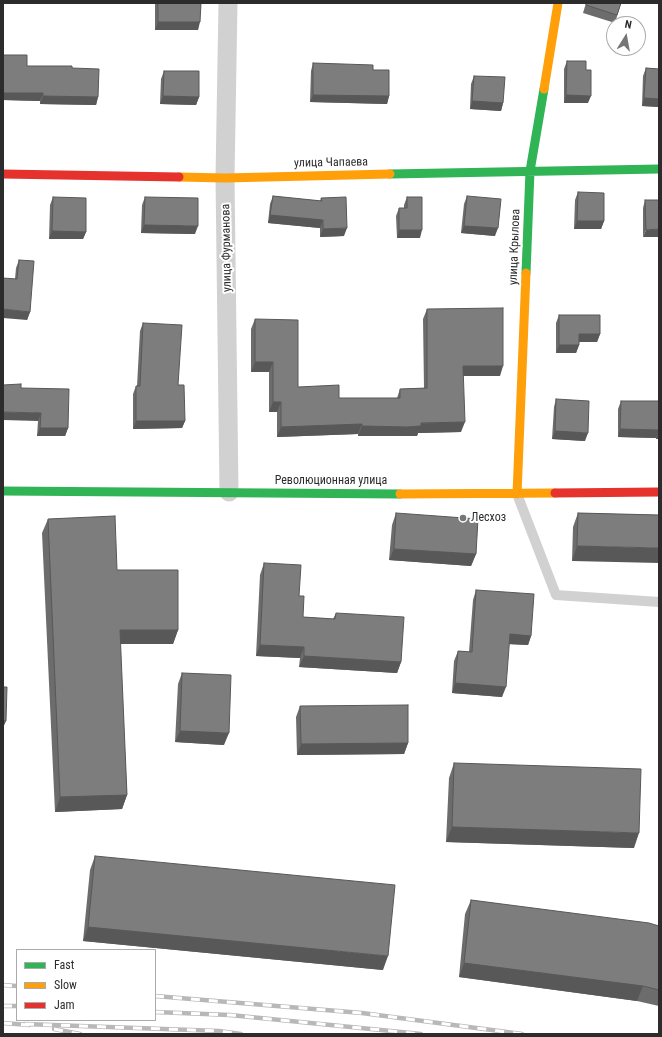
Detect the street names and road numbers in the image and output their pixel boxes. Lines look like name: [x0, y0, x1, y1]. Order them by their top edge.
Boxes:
street label: улица Чапаева: [294, 155, 368, 171]
street label: улица Фурманова: [219, 204, 235, 292]
street label: улица Крылова: [506, 209, 524, 285]
street label: Революционная улица: [275, 474, 387, 488]

